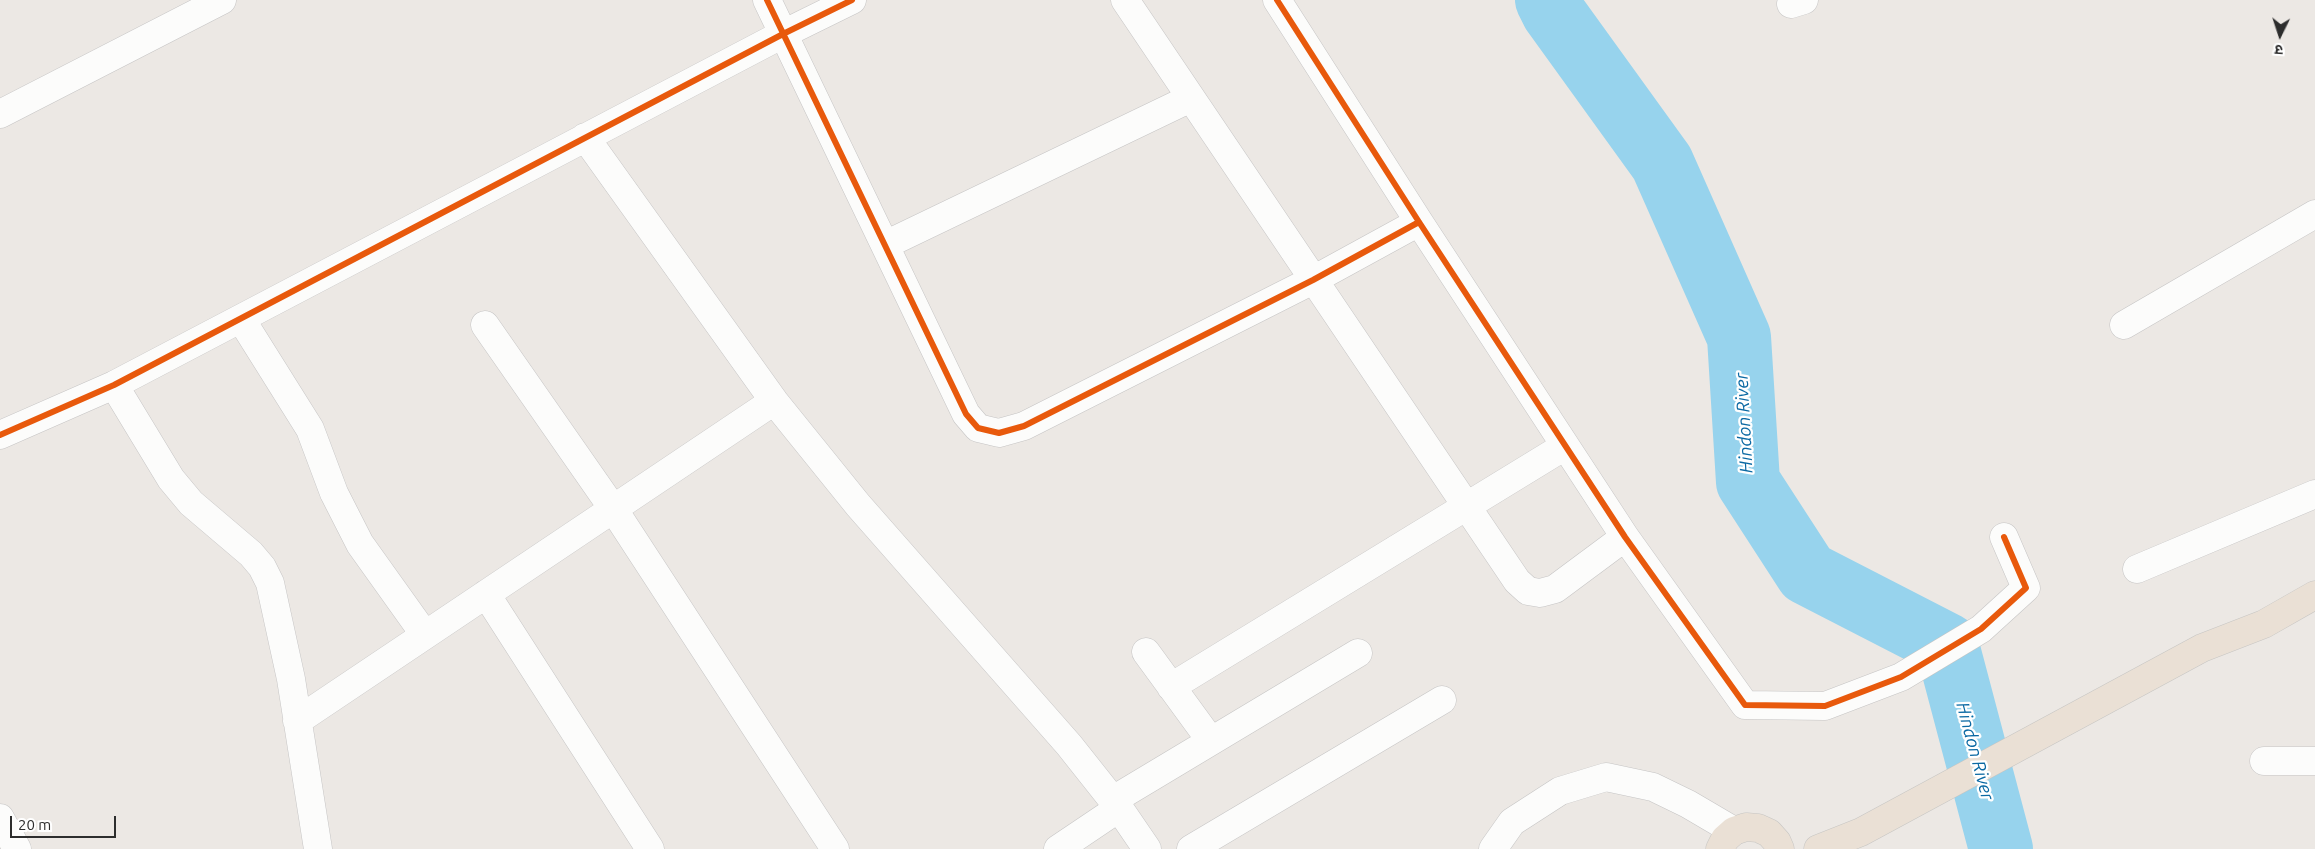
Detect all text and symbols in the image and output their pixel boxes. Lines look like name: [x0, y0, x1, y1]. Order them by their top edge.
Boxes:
north arrow: [2255, 10, 2305, 60]
text: उ: [2274, 42, 2284, 58]
water label: Hindon River: [1731, 372, 1757, 474]
water label: Hindon River: [1952, 700, 1998, 802]
scale bar: [12, 806, 119, 838]
text: 20 m: [18, 816, 51, 833]

